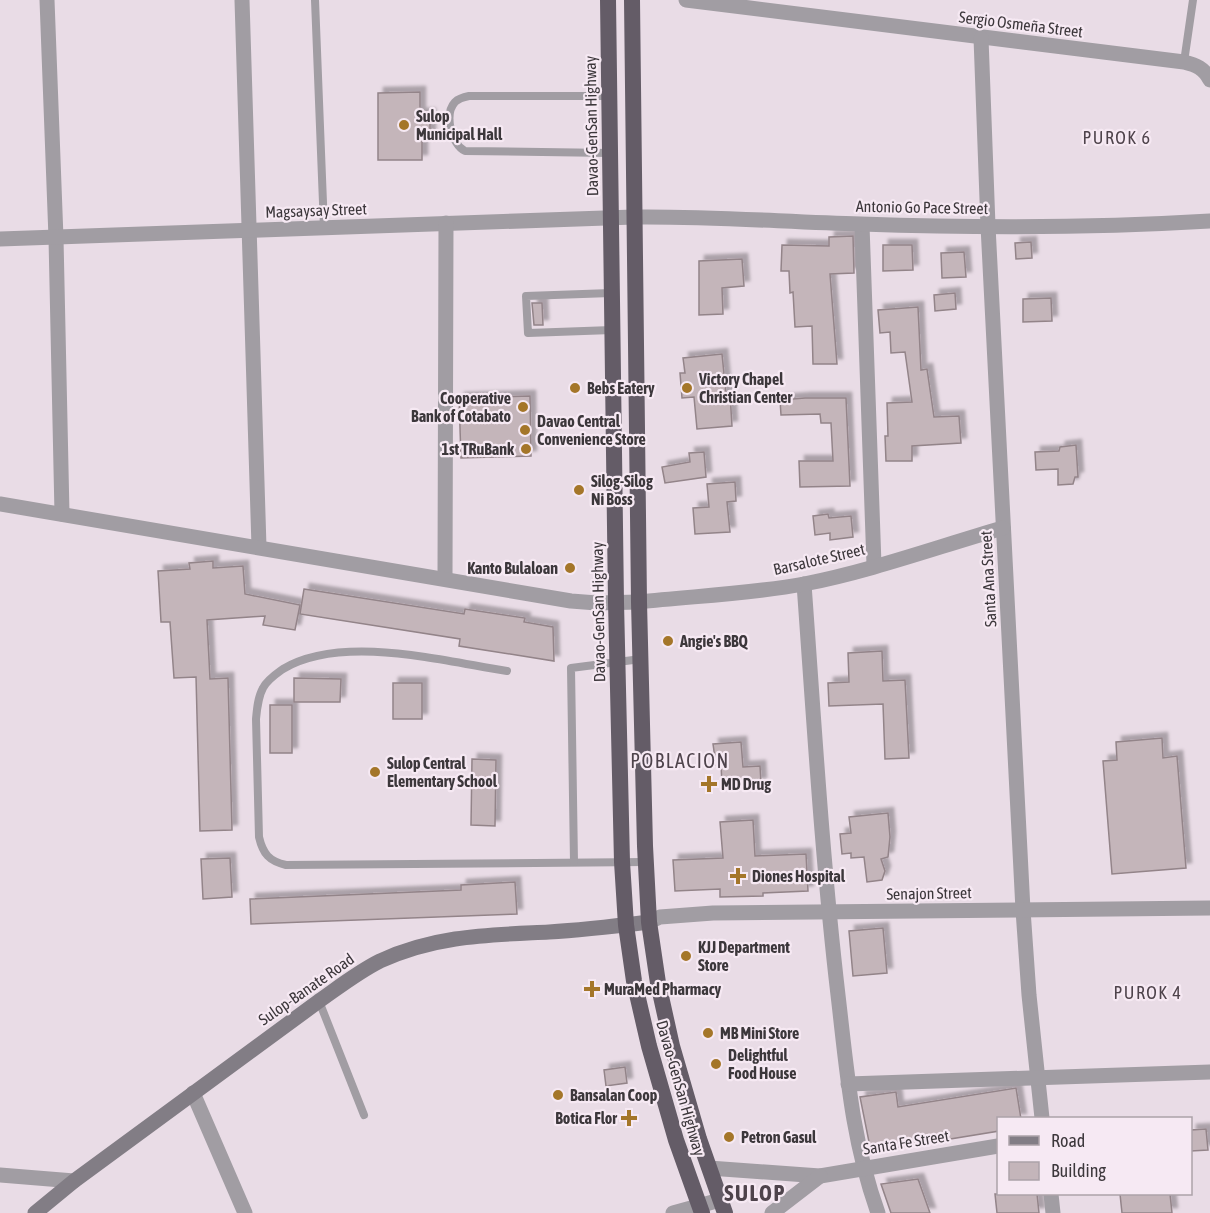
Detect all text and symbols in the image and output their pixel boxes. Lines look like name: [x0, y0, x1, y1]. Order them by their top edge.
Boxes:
street label: Sergio Osmeña Street: [958, 7, 1084, 42]
street label: Davao-GenSan Highway: [581, 55, 602, 196]
place label: Sulop Municipal Hall: [416, 107, 503, 143]
marker: Sulop Municipal Hall: [397, 118, 411, 132]
district label: PUROK 6: [1082, 127, 1152, 148]
street label: Antonio Go Pace Street: [856, 197, 989, 217]
street label: Magsaysay Street: [265, 199, 368, 222]
place label: Victory Chapel Christian Center: [698, 370, 793, 406]
place label: Bebs Eatery: [587, 379, 655, 397]
marker: Bebs Eatery: [568, 381, 582, 395]
marker: Victory Chapel Christian Center: [680, 381, 694, 395]
place label: Cooperative Bank of Cotabato: [411, 389, 511, 425]
marker: Cooperative Bank of Cotabato: [516, 400, 530, 414]
place label: Davao Central Convenience Store: [537, 412, 646, 448]
marker: Davao Central Convenience Store: [518, 423, 532, 437]
place label: 1st TRuBank: [441, 440, 515, 458]
marker: 1st TRuBank: [519, 442, 533, 456]
place label: Silog-Silog Ni Boss: [591, 472, 653, 508]
marker: Silog-Silog Ni Boss: [572, 483, 586, 497]
street label: Santa Ana Street: [976, 530, 1000, 628]
street label: Barsalote Street: [771, 540, 867, 578]
street label: Davao-GenSan Highway: [588, 541, 609, 682]
place label: Kanto Bulaloan: [467, 559, 558, 577]
marker: Kanto Bulaloan: [563, 561, 577, 575]
place label: Angie's BBQ: [679, 632, 749, 650]
marker: Angie's BBQ: [661, 634, 675, 648]
district label: POBLACION: [630, 749, 730, 772]
place label: Sulop Central Elementary School: [387, 754, 498, 790]
marker: Sulop Central Elementary School: [368, 765, 382, 779]
place label: MD Drug: [721, 775, 771, 793]
marker: MD Drug: [702, 777, 716, 791]
marker: Diones Hospital: [729, 867, 747, 885]
place label: Diones Hospital: [752, 867, 846, 885]
street label: Senajon Street: [886, 883, 972, 904]
place label: KJJ Department Store: [698, 938, 790, 974]
street label: Sulop-Banate Road: [255, 949, 358, 1029]
marker: KJJ Department Store: [679, 949, 693, 963]
place label: MuraMed Pharmacy: [604, 980, 722, 998]
marker: MuraMed Pharmacy: [585, 982, 599, 996]
district label: PUROK 4: [1113, 982, 1183, 1003]
street label: Davao-GenSan Highway: [652, 1018, 709, 1159]
place label: MB Mini Store: [720, 1024, 799, 1042]
marker: MB Mini Store: [701, 1026, 715, 1040]
place label: Delightful Food House: [728, 1046, 796, 1082]
marker: Delightful Food House: [709, 1057, 723, 1071]
place label: Bansalan Coop: [570, 1086, 658, 1104]
marker: Bansalan Coop: [551, 1088, 565, 1102]
place label: Botica Flor: [555, 1109, 617, 1127]
marker: Botica Flor: [622, 1111, 636, 1125]
legend: [997, 1117, 1192, 1195]
street label: Santa Fe Street: [862, 1126, 951, 1158]
place label: Petron Gasul: [741, 1128, 817, 1146]
marker: Petron Gasul: [722, 1130, 736, 1144]
text: Road: [1051, 1130, 1085, 1151]
text: Building: [1051, 1160, 1106, 1181]
district label: SULOP: [724, 1180, 786, 1206]

